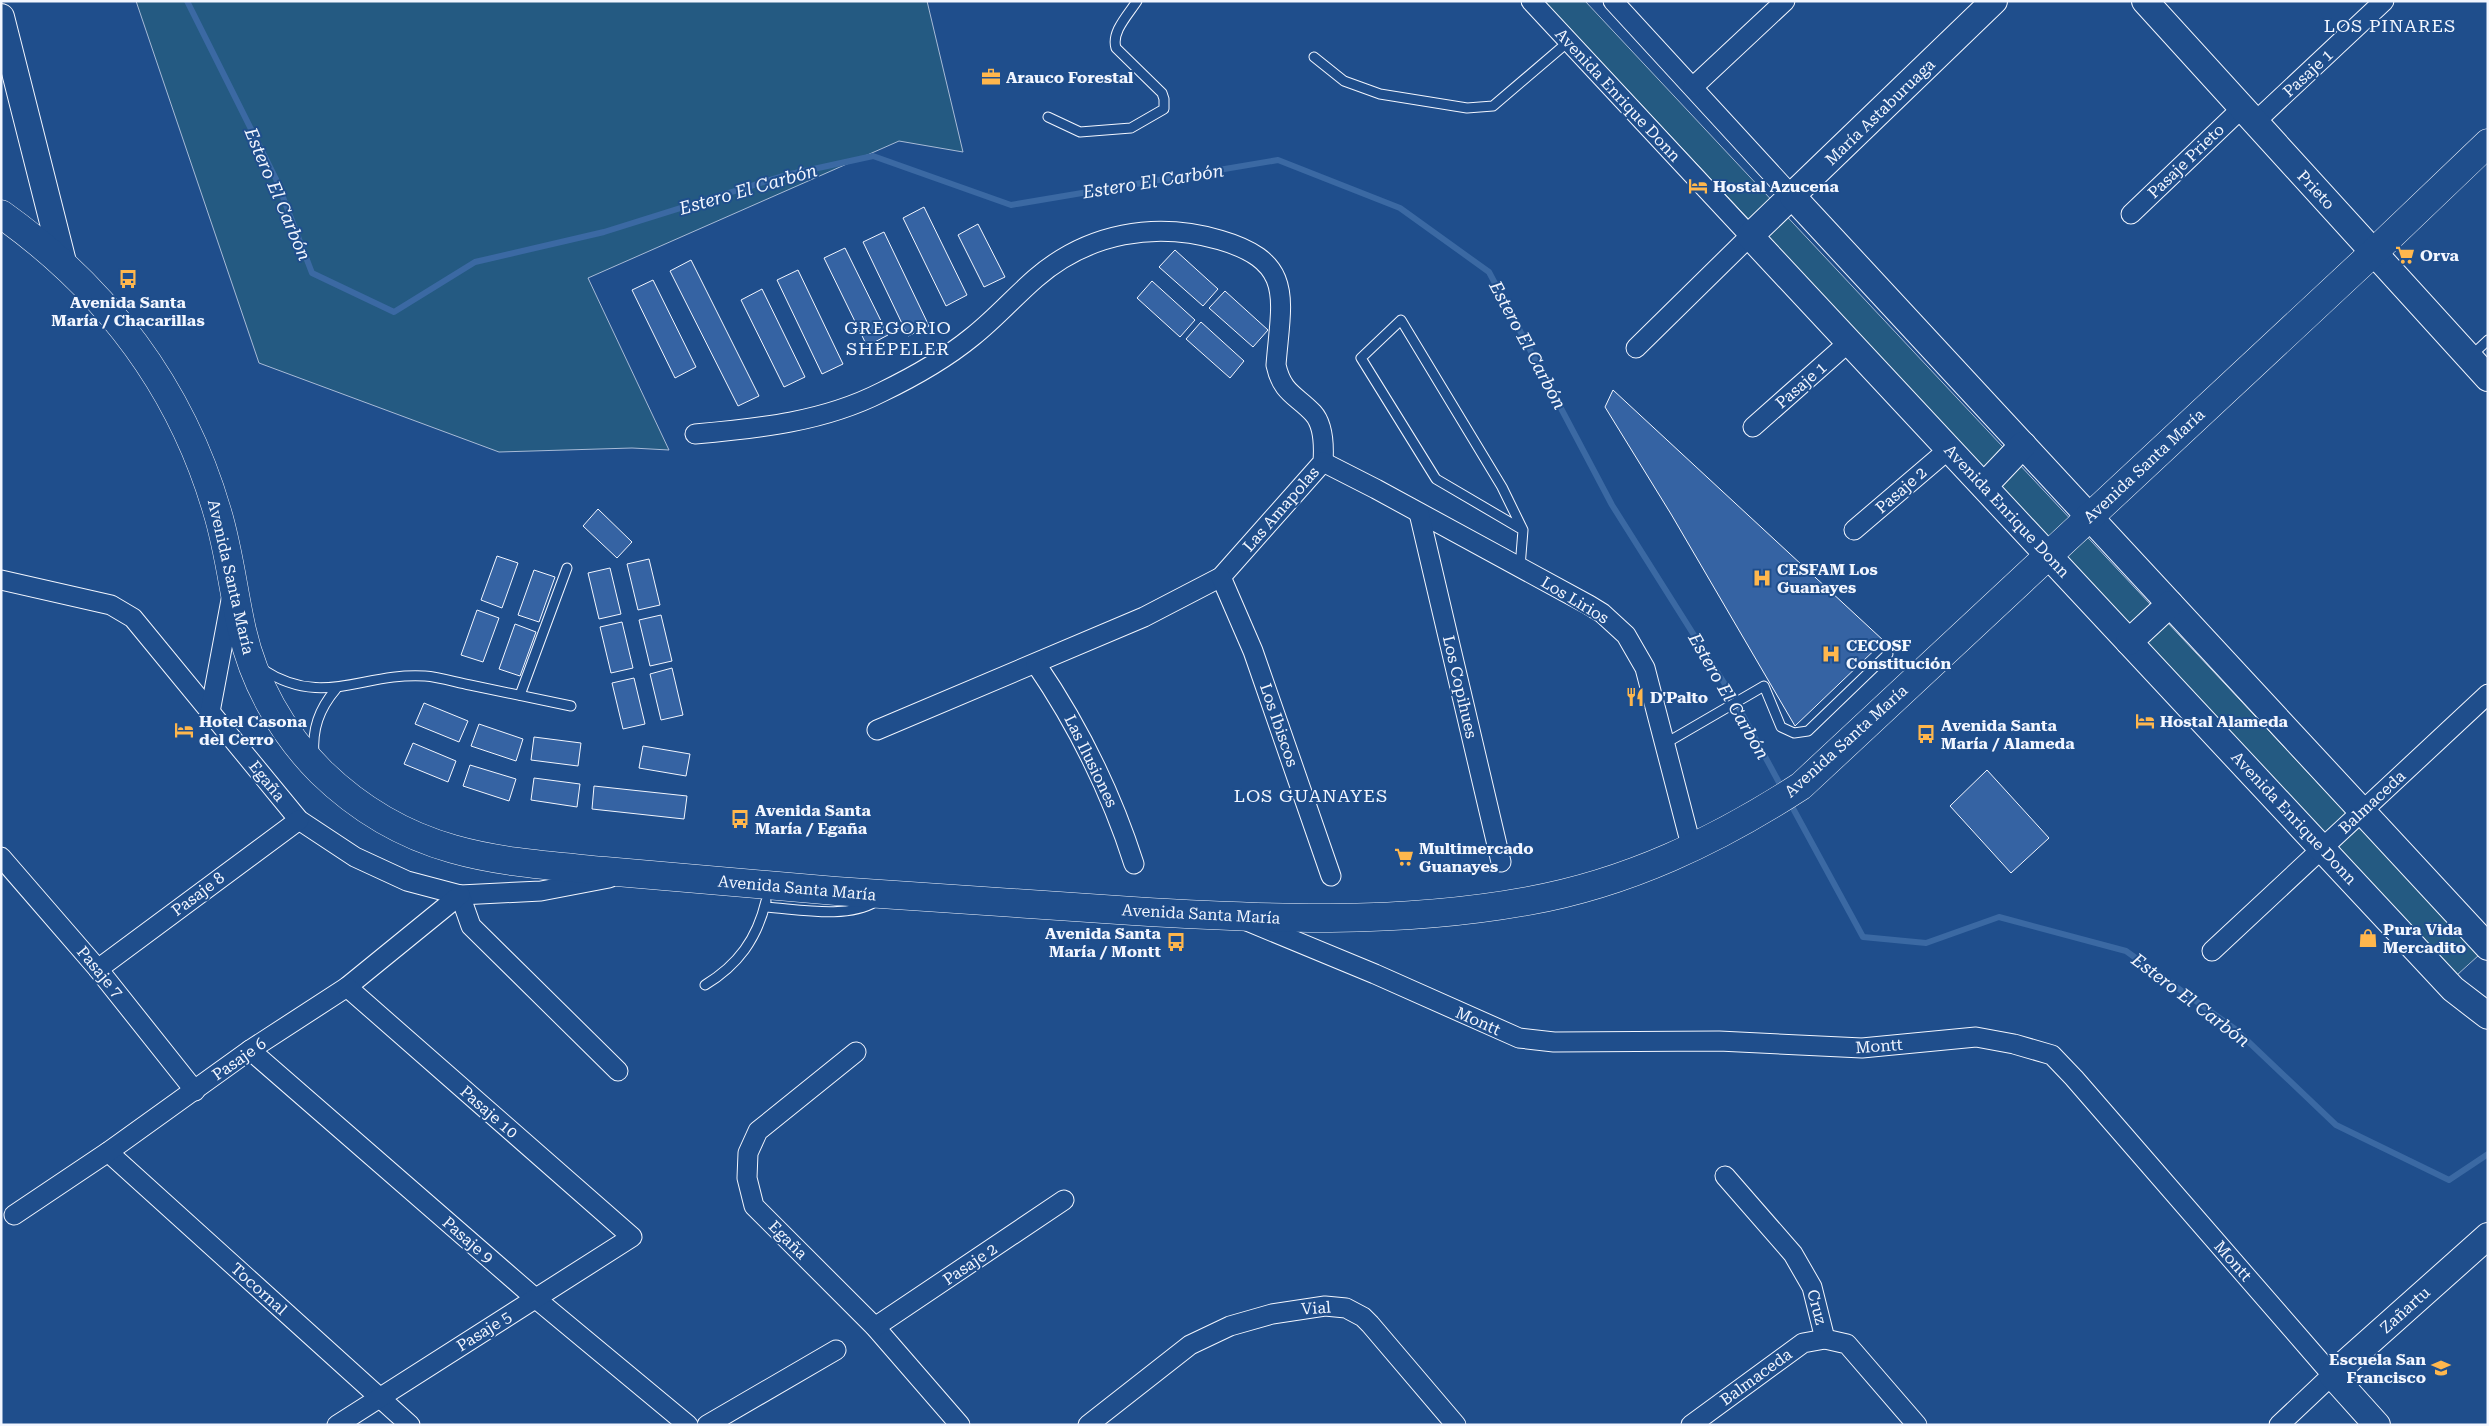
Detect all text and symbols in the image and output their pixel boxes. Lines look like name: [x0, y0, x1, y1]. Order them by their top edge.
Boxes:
district label: LOS PINARES: [2324, 15, 2456, 36]
street label: Avenida Enrique Donn: [1551, 25, 1685, 165]
street label: Pasaje 1: [2279, 45, 2337, 101]
street label: María Astaburuaga: [1821, 55, 1939, 169]
office icon: Arauco Forestal: [980, 66, 1002, 88]
place label: Arauco Forestal: [1006, 68, 1134, 87]
street label: Pasaje Prieto: [2144, 120, 2228, 202]
water label: Estero El Carbón: [240, 123, 315, 264]
water label: Estero El Carbón: [676, 159, 819, 219]
water label: Estero El Carbón: [1080, 159, 1225, 203]
street label: Prieto: [2293, 167, 2339, 214]
hotel icon: Hostal Azucena: [1687, 175, 1709, 197]
place label: Hostal Azucena: [1713, 177, 1839, 196]
supermarket icon: Orva: [2394, 244, 2416, 266]
place label: Orva: [2420, 246, 2460, 265]
bus stop icon: Avenida Santa María / Chacarillas: [117, 268, 139, 290]
water label: Estero El Carbón: [1485, 276, 1571, 413]
place label: Avenida Santa María / Chacarillas: [51, 293, 205, 330]
district label: GREGORIO SHEPELER: [844, 317, 952, 359]
street label: Pasaje 1: [1772, 358, 1830, 412]
street label: Avenida Santa María: [2080, 405, 2209, 527]
street label: Avenida Enrique Donn: [1940, 441, 2074, 581]
street label: Las Amapolas: [1239, 462, 1323, 555]
street label: Pasaje 2: [1872, 463, 1930, 517]
street label: Avenida Santa María: [204, 498, 258, 657]
place label: CESFAM Los Guanayes: [1777, 560, 1878, 597]
hospital icon: CESFAM Los Guanayes: [1751, 567, 1773, 589]
street label: Los Lirios: [1538, 572, 1613, 628]
water label: Estero El Carbón: [1684, 628, 1774, 763]
street label: Los Copihues: [1439, 634, 1481, 741]
place label: CECOSF Constitución: [1846, 636, 1951, 673]
hospital icon: CECOSF Constitución: [1820, 643, 1842, 665]
street label: Los Ibiscos: [1256, 681, 1302, 770]
street label: Avenida Santa María: [1781, 681, 1912, 801]
restaurant icon: D'Palto: [1624, 686, 1646, 708]
place label: D'Palto: [1650, 688, 1708, 707]
hotel icon: Hostal Alameda: [2134, 710, 2156, 732]
place label: Hotel Casona del Cerro: [199, 712, 307, 749]
street label: Las Ilusiones: [1060, 712, 1122, 811]
place label: Hostal Alameda: [2160, 712, 2289, 731]
place label: Avenida Santa María / Alameda: [1941, 716, 2075, 753]
hotel icon: Hotel Casona del Cerro: [173, 719, 195, 741]
bus stop icon: Avenida Santa María / Alameda: [1915, 723, 1937, 745]
street label: Avenida Enrique Donn: [2227, 748, 2361, 888]
street label: Egaña: [245, 757, 289, 805]
street label: Balmaceda: [2335, 766, 2409, 838]
district label: LOS GUANAYES: [1234, 785, 1388, 806]
place label: Avenida Santa María / Egaña: [755, 801, 872, 838]
bus stop icon: Avenida Santa María / Egaña: [729, 808, 751, 830]
place label: Multimercado Guanayes: [1419, 839, 1534, 876]
supermarket icon: Multimercado Guanayes: [1393, 846, 1415, 868]
street label: Pasaje 8: [168, 868, 228, 920]
street label: Avenida Santa María: [717, 872, 877, 904]
street label: Avenida Santa María: [1121, 900, 1281, 928]
place label: Pura Vida Mercadito: [2383, 920, 2466, 957]
place label: Avenida Santa María / Montt: [1045, 924, 1162, 961]
shop icon: Pura Vida Mercadito: [2357, 927, 2379, 949]
bus stop icon: Avenida Santa María / Montt: [1165, 931, 1187, 953]
street label: Pasaje 7: [73, 942, 127, 1002]
water label: Estero El Carbón: [2127, 948, 2254, 1051]
street label: Montt: [1453, 1003, 1504, 1039]
street label: Pasaje 6: [208, 1034, 270, 1084]
street label: Montt: [1855, 1035, 1903, 1057]
street label: Pasaje 10: [456, 1082, 522, 1142]
street label: Pasaje 9: [439, 1213, 497, 1267]
street label: Egaña: [765, 1217, 811, 1263]
street label: Montt: [2210, 1237, 2256, 1285]
street label: Pasaje 2: [939, 1239, 1001, 1289]
street label: Tocornal: [227, 1259, 291, 1319]
street label: Zañartu: [2376, 1283, 2434, 1337]
street label: Cruz: [1803, 1287, 1831, 1327]
street label: Vial: [1300, 1297, 1332, 1319]
street label: Pasaje 5: [453, 1307, 515, 1355]
street label: Balmaceda: [1716, 1344, 1796, 1409]
place label: Escuela San Francisco: [2329, 1350, 2426, 1387]
school or university icon: Escuela San Francisco: [2430, 1357, 2452, 1379]

